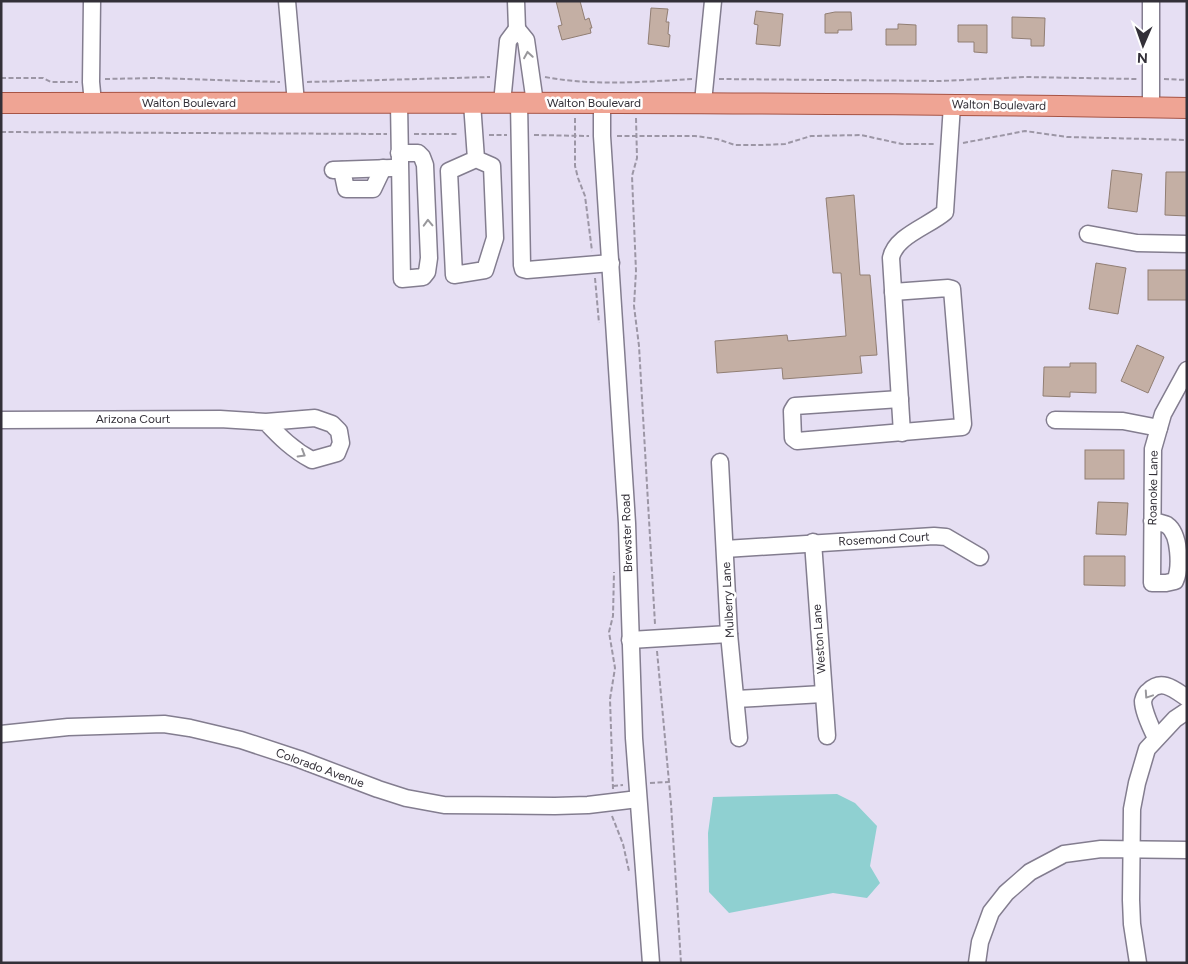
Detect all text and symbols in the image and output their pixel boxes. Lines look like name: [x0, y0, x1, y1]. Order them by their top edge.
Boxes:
north arrow: [1118, 20, 1168, 70]
text: N: [1137, 49, 1148, 66]
one-way arrow: [524, 51, 534, 59]
street label: Walton Boulevard: [142, 96, 236, 110]
street label: Walton Boulevard: [547, 96, 641, 110]
street label: Walton Boulevard: [952, 97, 1046, 113]
one-way arrow: [423, 219, 433, 226]
street label: Arizona Court: [96, 412, 171, 426]
one-way arrow: [297, 448, 306, 458]
street label: Roanoke Lane: [1145, 450, 1161, 526]
street label: Brewster Road: [619, 494, 635, 572]
street label: Rosemond Court: [838, 530, 930, 548]
street label: Mulberry Lane: [719, 561, 737, 638]
street label: Weston Lane: [810, 603, 828, 674]
one-way arrow: [1145, 689, 1154, 699]
street label: Colorado Avenue: [274, 746, 366, 791]

